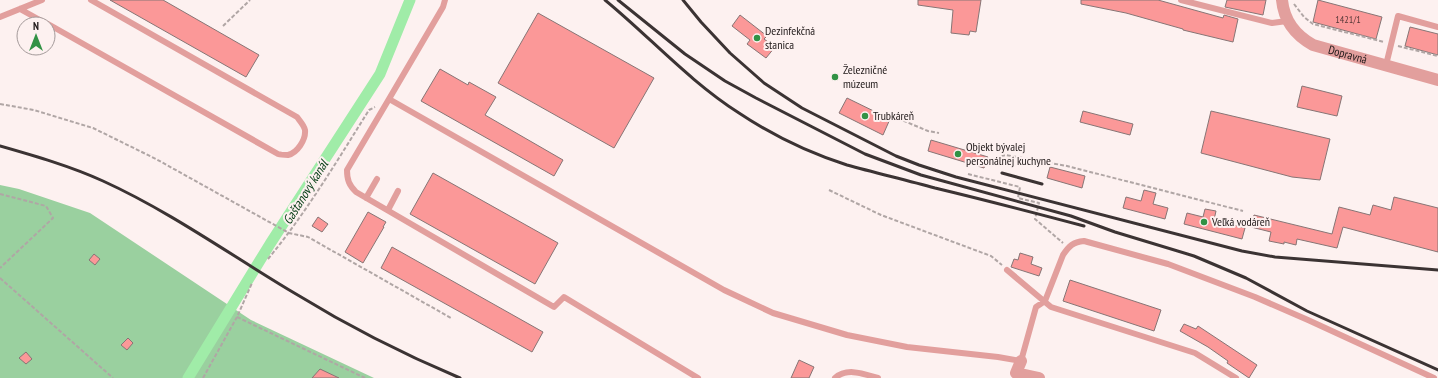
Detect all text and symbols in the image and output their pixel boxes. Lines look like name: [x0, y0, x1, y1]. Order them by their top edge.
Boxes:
house number: 1421/1: [1335, 13, 1361, 26]
north arrow: [16, 16, 56, 56]
text: N: [33, 19, 39, 33]
place label: Dezinfekčná stanica: [765, 23, 815, 52]
marker: Dezinfekčná stanica: [752, 33, 762, 43]
street label: Dopravná: [1327, 42, 1369, 67]
place label: Železničné múzeum: [843, 62, 887, 91]
marker: Železničné múzeum: [830, 72, 840, 82]
place label: Trubkáreň: [873, 108, 914, 123]
marker: Trubkáreň: [860, 111, 870, 121]
place label: Objekt bývalej personálnej kuchyne: [966, 139, 1051, 168]
marker: Objekt bývalej personálnej kuchyne: [953, 149, 963, 159]
water label: Gaštanový kanál: [279, 155, 333, 228]
place label: Veľká vodáreň: [1211, 214, 1270, 229]
marker: Veľká vodáreň: [1199, 217, 1209, 227]

